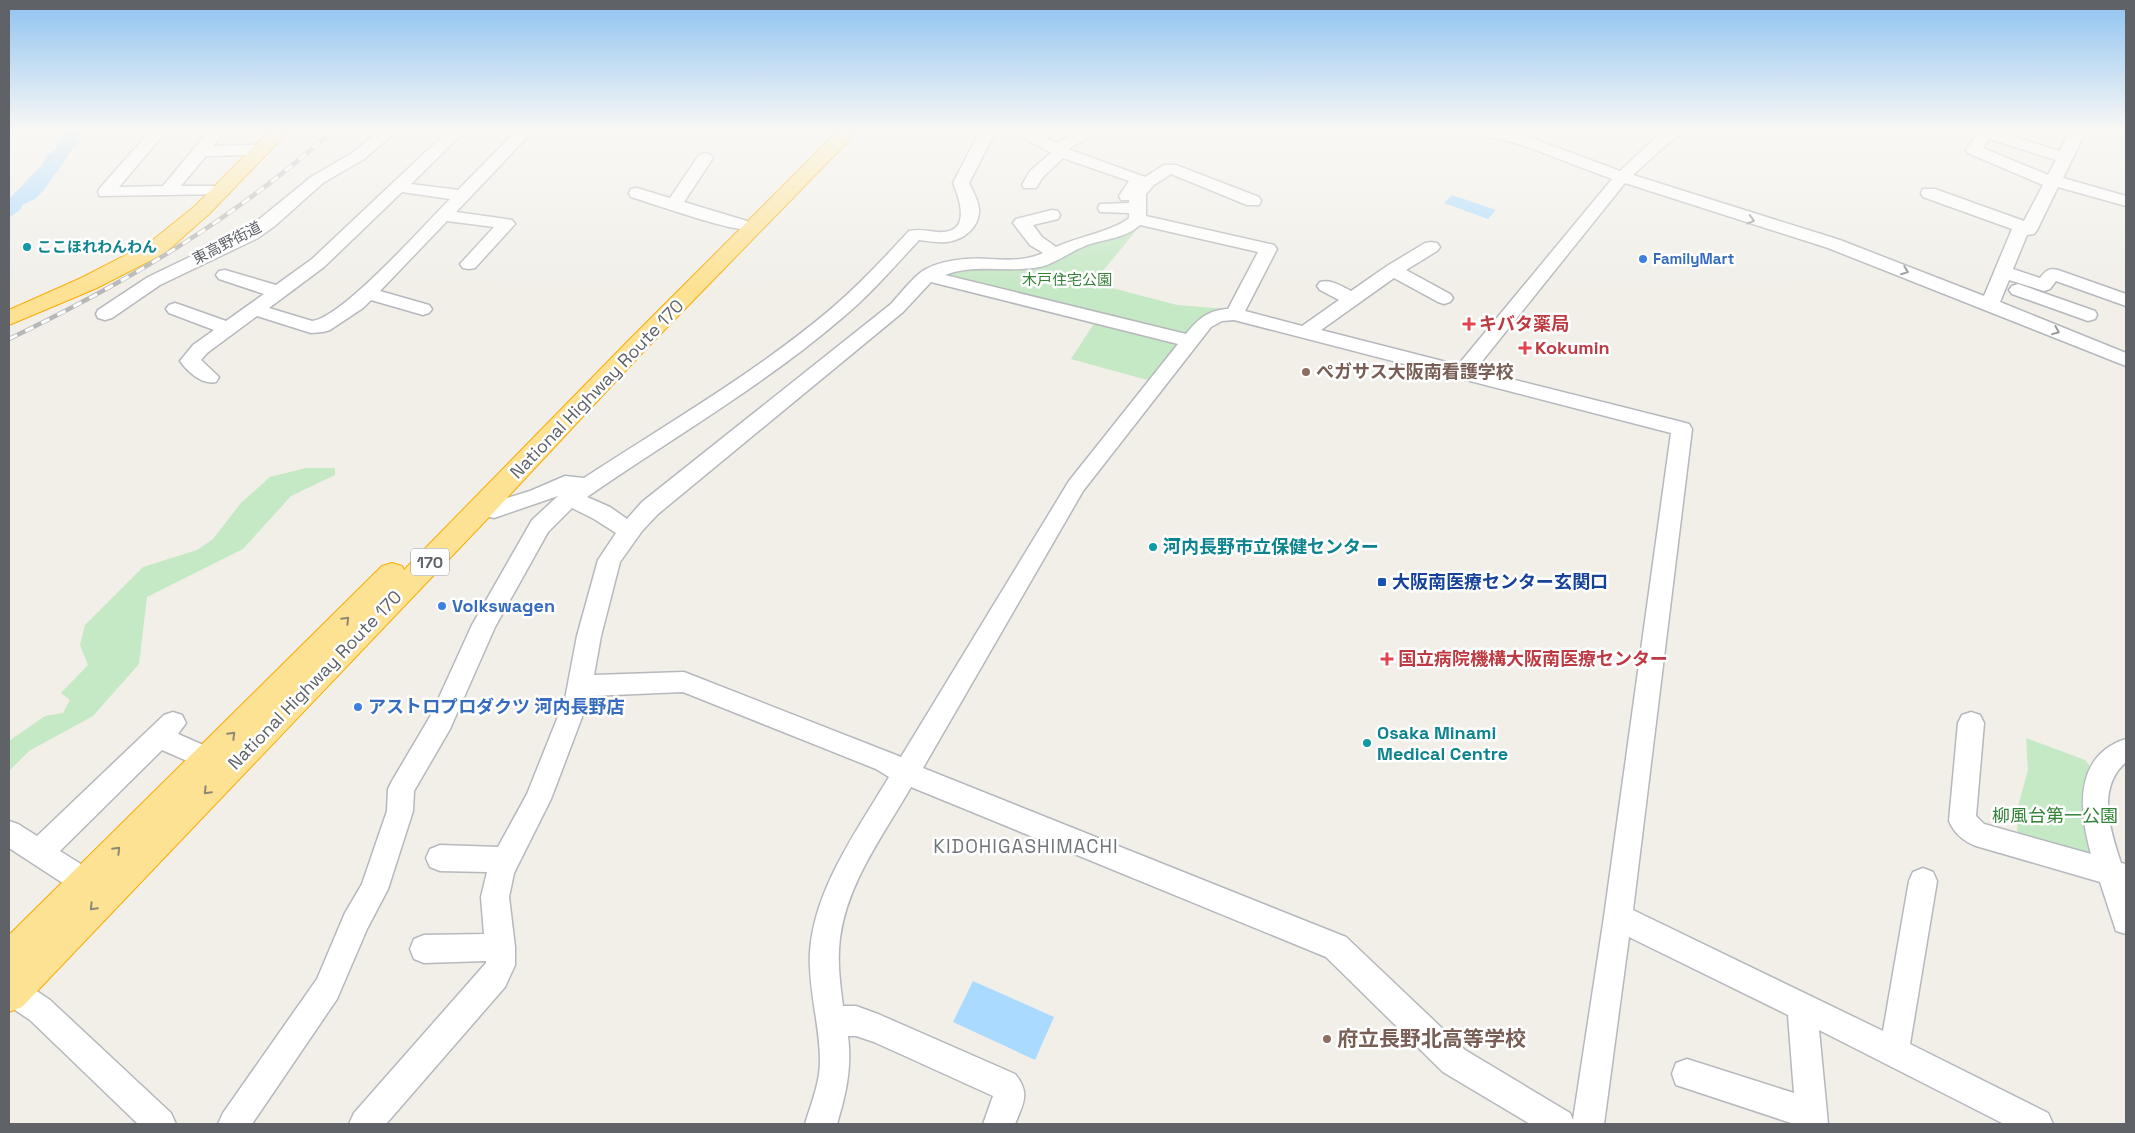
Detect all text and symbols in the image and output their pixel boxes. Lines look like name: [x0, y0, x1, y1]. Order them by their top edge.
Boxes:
one-way arrow: [1747, 214, 1755, 224]
street label: 東高野街道: [189, 217, 265, 268]
place label: ここほれわんわん: [37, 237, 157, 256]
marker: ここほれわんわん: [21, 241, 33, 253]
place label: FamilyMart: [1653, 249, 1734, 268]
marker: FamilyMart: [1637, 253, 1649, 265]
one-way arrow: [1900, 265, 1909, 275]
park label: 木戸住宅公園: [1022, 270, 1112, 289]
street label: National Highway Route 170: [505, 294, 688, 483]
place label: キバタ薬局: [1479, 312, 1569, 335]
marker: キバタ薬局: [1463, 318, 1475, 330]
one-way arrow: [2051, 325, 2060, 336]
place label: Kokumin: [1535, 336, 1610, 359]
marker: Kokumin: [1519, 342, 1531, 354]
place label: ぺガサス大阪南看護学校: [1316, 360, 1514, 383]
marker: ぺガサス大阪南看護学校: [1300, 366, 1312, 378]
place label: 河内長野市立保健センター: [1163, 535, 1379, 558]
marker: 河内長野市立保健センター: [1147, 541, 1159, 553]
road number: 170: [411, 548, 449, 576]
place label: 大阪南医療センター玄関口: [1392, 570, 1608, 593]
marker: 大阪南医療センター玄関口: [1376, 576, 1388, 588]
street label: National Highway Route 170: [223, 585, 406, 774]
place label: Volkswagen: [452, 594, 555, 617]
marker: Volkswagen: [436, 600, 448, 612]
one-way arrow: [341, 617, 350, 626]
place label: 国立病院機構大阪南医療センター: [1398, 647, 1668, 670]
marker: 国立病院機構大阪南医療センター: [1380, 652, 1394, 666]
place label: アストロプロダクツ 河内長野店: [368, 695, 625, 718]
marker: アストロプロダクツ 河内長野店: [352, 701, 364, 713]
place label: Osaka Minami Medical Centre: [1377, 721, 1508, 765]
one-way arrow: [226, 732, 235, 741]
marker: Osaka Minami Medical Centre: [1361, 737, 1373, 749]
one-way arrow: [204, 785, 213, 794]
park label: 柳風台第一公園: [1992, 804, 2118, 827]
district label: KIDOHIGASHIMACHI: [933, 834, 1119, 859]
one-way arrow: [111, 847, 120, 856]
one-way arrow: [90, 901, 99, 910]
place label: 府立長野北高等学校: [1337, 1025, 1526, 1052]
marker: 府立長野北高等学校: [1321, 1033, 1333, 1045]

